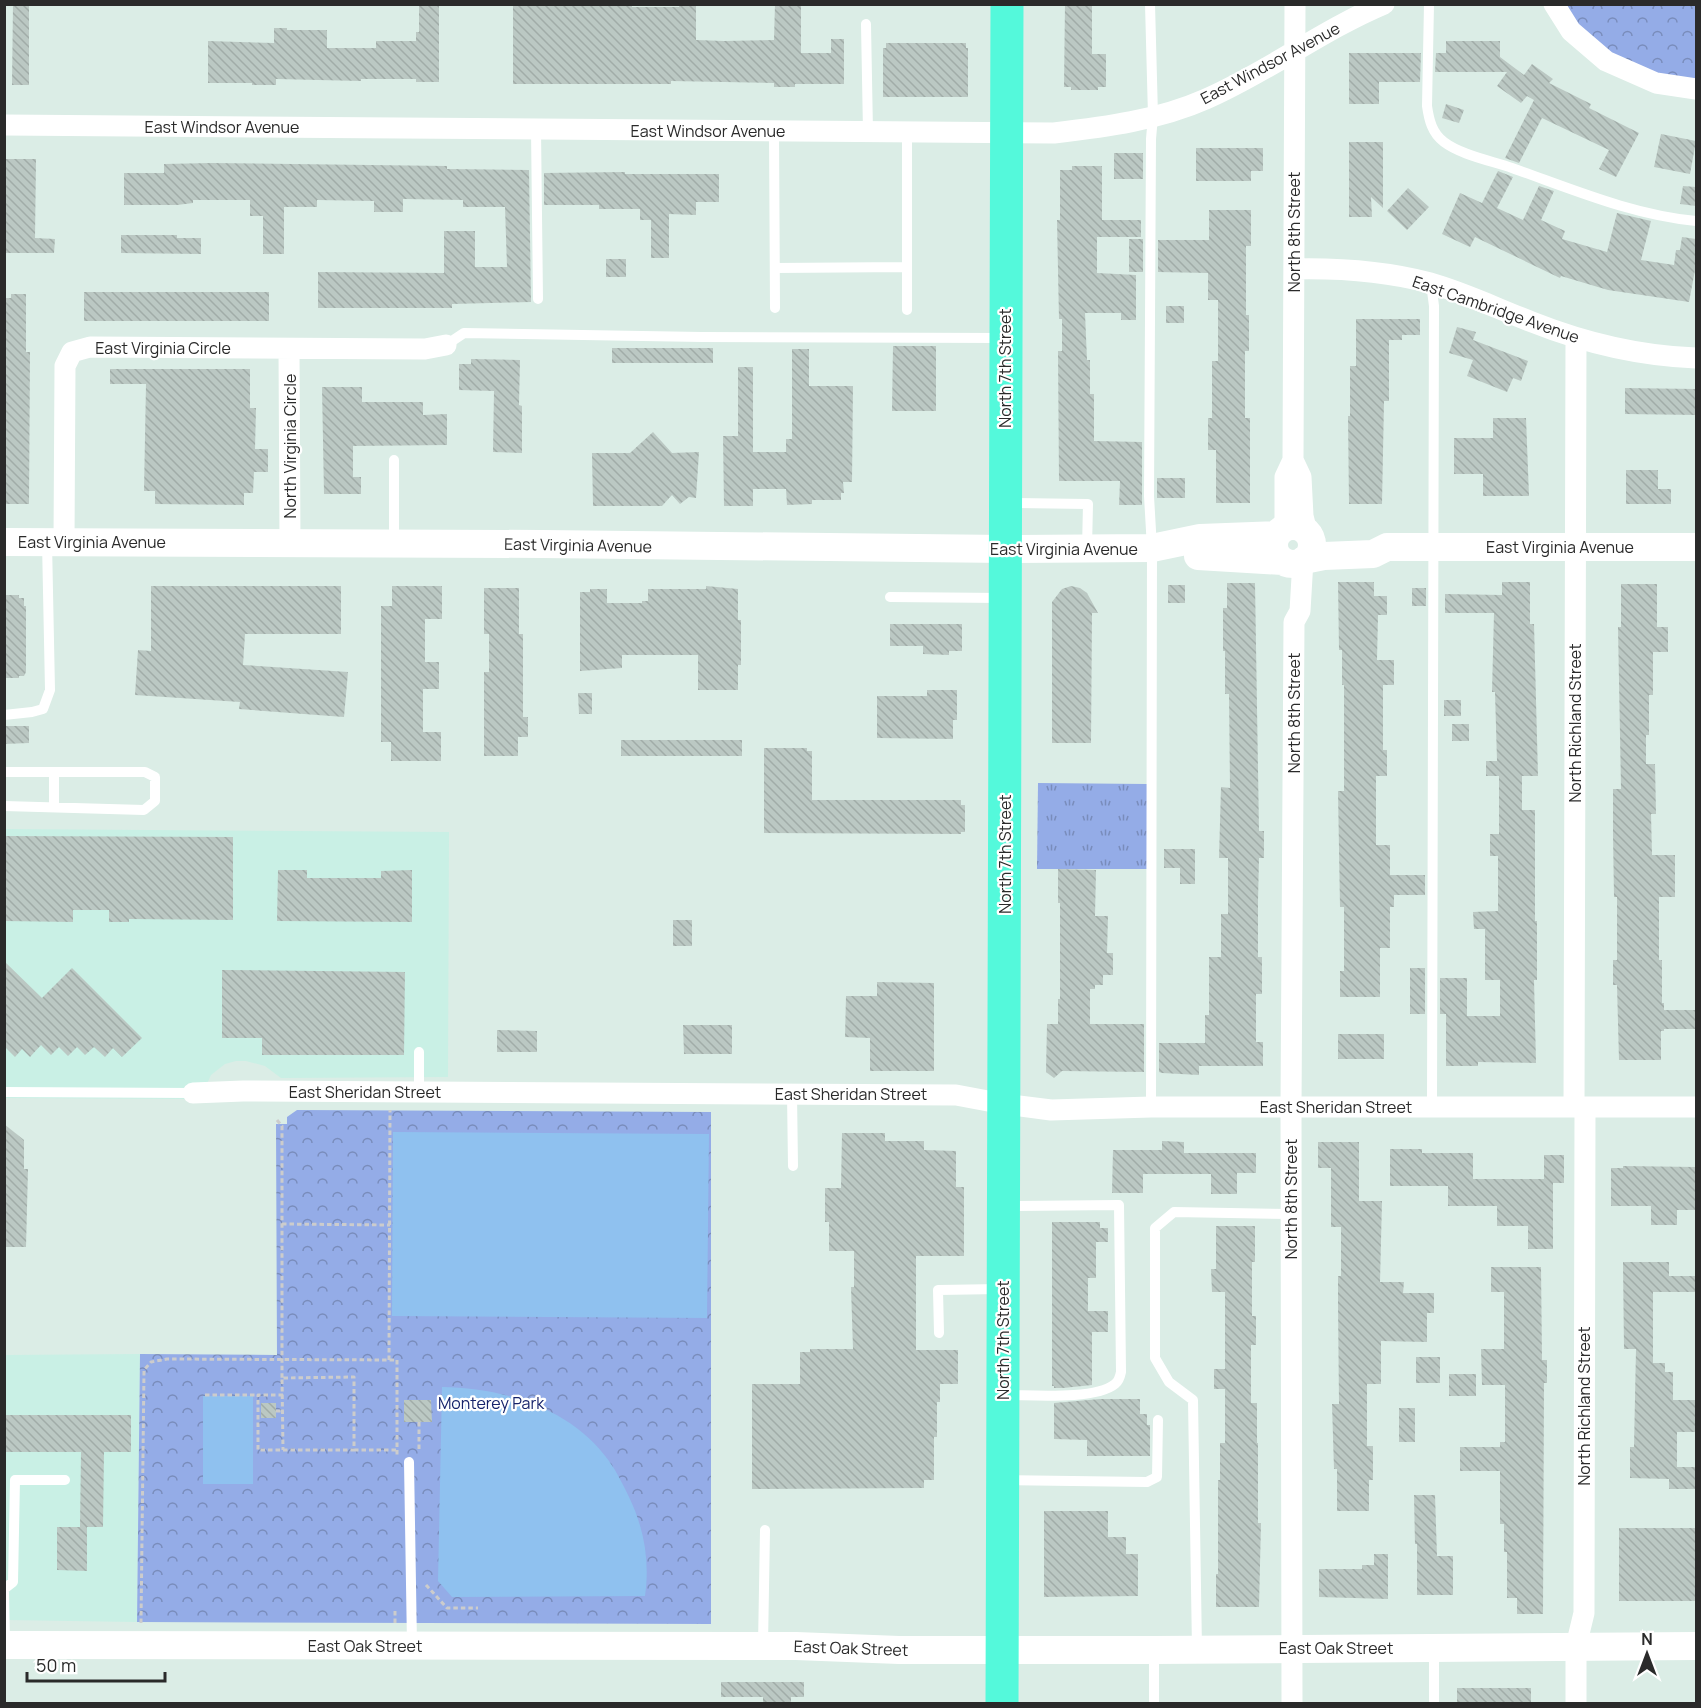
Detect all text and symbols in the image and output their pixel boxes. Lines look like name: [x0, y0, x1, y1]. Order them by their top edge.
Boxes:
street label: East Windsor Avenue: [1196, 17, 1344, 109]
street label: East Windsor Avenue: [145, 116, 299, 138]
street label: East Windsor Avenue: [631, 120, 785, 142]
street label: North 8th Street: [1283, 172, 1305, 292]
street label: East Cambridge Avenue: [1410, 270, 1582, 348]
street label: North 7th Street: [994, 308, 1016, 428]
street label: East Virginia Circle: [95, 337, 231, 359]
street label: North Virginia Circle: [279, 374, 301, 518]
street label: East Virginia Avenue: [18, 531, 166, 553]
street label: East Virginia Avenue: [504, 533, 652, 557]
street label: East Virginia Avenue: [1486, 536, 1634, 558]
street label: East Virginia Avenue: [990, 538, 1138, 560]
street label: North Richland Street: [1564, 643, 1586, 803]
street label: North 8th Street: [1283, 653, 1305, 773]
street label: North 7th Street: [994, 794, 1016, 914]
street label: East Sheridan Street: [289, 1081, 441, 1103]
street label: East Sheridan Street: [775, 1083, 927, 1105]
street label: East Sheridan Street: [1260, 1096, 1412, 1118]
street label: North 8th Street: [1280, 1139, 1302, 1259]
street label: North 7th Street: [992, 1280, 1014, 1400]
street label: North Richland Street: [1573, 1326, 1595, 1486]
park label: Monterey Park: [438, 1392, 545, 1414]
north arrow: [1617, 1624, 1677, 1684]
text: N: [1641, 1628, 1653, 1650]
street label: East Oak Street: [308, 1635, 422, 1657]
street label: East Oak Street: [793, 1635, 909, 1661]
street label: East Oak Street: [1279, 1637, 1393, 1659]
scale bar: [27, 1645, 165, 1683]
text: 50 m: [36, 1653, 76, 1677]

